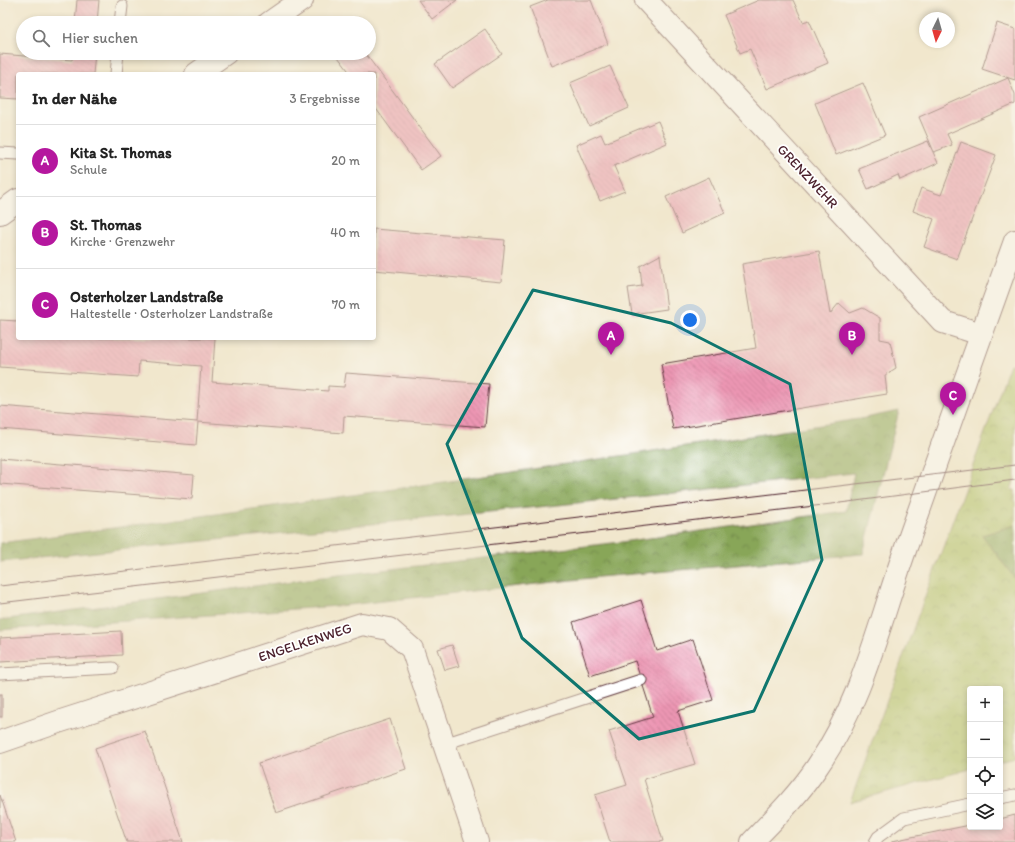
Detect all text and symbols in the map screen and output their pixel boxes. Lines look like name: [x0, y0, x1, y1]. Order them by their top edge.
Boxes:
north arrow: [919, 12, 955, 48]
search box: [16, 16, 376, 60]
icon: search: [30, 27, 52, 49]
text: Hier suchen: [62, 29, 138, 47]
text: In der Nähe: [32, 88, 117, 108]
text: 3 Ergebnisse: [290, 91, 360, 106]
street label: GRENZWEHR: [774, 141, 842, 212]
text: Kita St. Thomas: [70, 144, 172, 162]
text: A: [41, 153, 49, 168]
text: 20 m: [331, 153, 360, 168]
text: Schule: [70, 162, 107, 177]
text: St. Thomas: [70, 216, 142, 234]
text: B: [41, 225, 49, 240]
text: 40 m: [330, 225, 360, 240]
text: Kirche · Grenzwehr: [70, 234, 175, 249]
text: Osterholzer Landstraße: [70, 288, 223, 306]
text: C: [41, 297, 49, 312]
text: 70 m: [332, 297, 360, 312]
text: Haltestelle · Osterholzer Landstraße: [70, 306, 273, 321]
your location: [680, 310, 700, 330]
pin: A: [598, 322, 624, 355]
pin: B: [839, 322, 865, 355]
pin: C: [940, 382, 966, 415]
street label: ENGELKENWEG: [256, 619, 354, 666]
map controls: [967, 686, 1003, 830]
button: +: [967, 686, 1003, 722]
button: −: [967, 722, 1003, 758]
button: locate: [967, 758, 1003, 794]
button: layers: [967, 794, 1003, 830]

